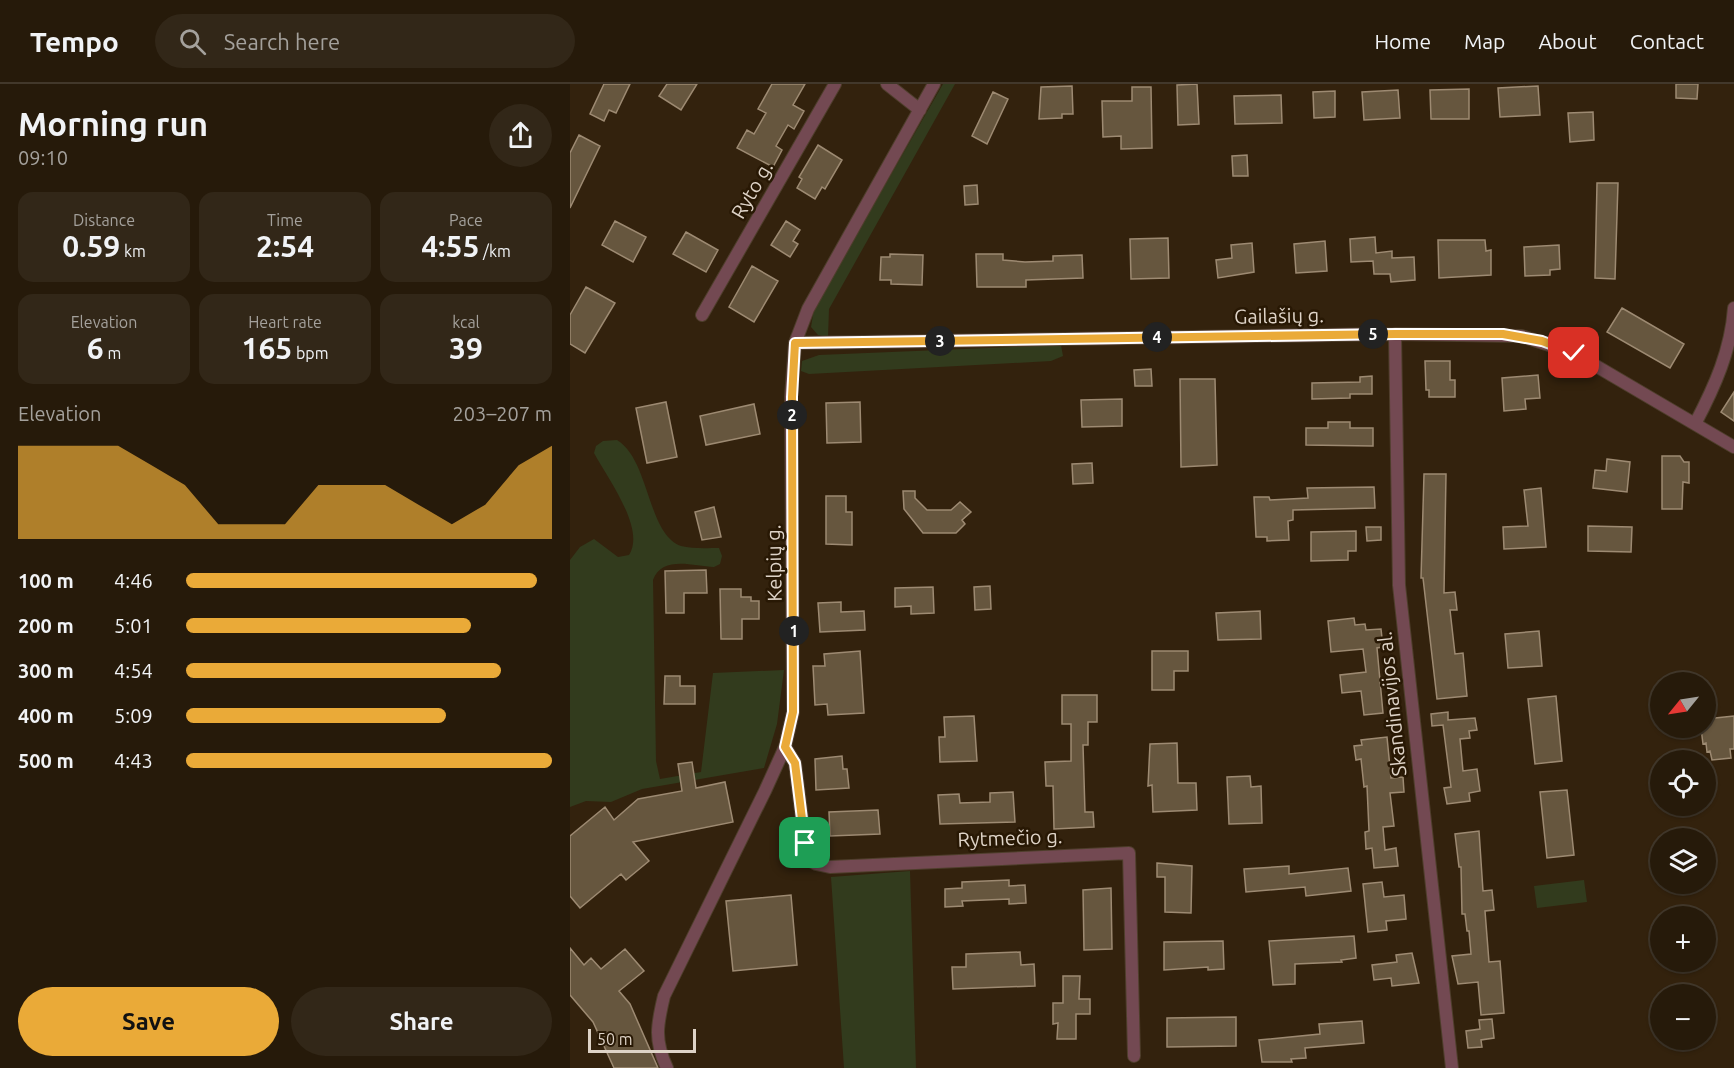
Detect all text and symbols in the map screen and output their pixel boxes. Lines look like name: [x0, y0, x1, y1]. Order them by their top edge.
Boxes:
search box: [155, 14, 575, 68]
icon: search: [176, 25, 209, 58]
text: Tempo: [30, 26, 119, 57]
text: Search here: [224, 29, 340, 54]
text: Home: [1374, 29, 1431, 53]
text: Map: [1464, 29, 1505, 53]
text: About: [1538, 29, 1597, 53]
text: Contact: [1630, 29, 1704, 53]
button: share: [489, 104, 552, 167]
text: Morning run: [18, 105, 208, 142]
text: 09:10: [18, 146, 68, 169]
street label: Ryto g.: [726, 157, 777, 223]
text: Distance: [73, 211, 135, 229]
text: Time: [267, 211, 303, 229]
text: Pace: [449, 211, 483, 229]
text: 0.59: [62, 229, 120, 263]
text: 2:54: [256, 229, 314, 263]
text: 4:55: [421, 229, 479, 263]
text: km: [120, 242, 146, 260]
text: /km: [479, 242, 511, 260]
street label: Gailašių g.: [1234, 303, 1324, 328]
text: Elevation: [71, 313, 137, 331]
text: Heart rate: [248, 313, 322, 331]
text: kcal: [452, 313, 480, 331]
pin: 5: [1358, 319, 1388, 349]
pin: 4: [1142, 322, 1172, 352]
text: 5: [1368, 325, 1378, 343]
pin: 3: [925, 326, 955, 356]
pin: [1548, 327, 1599, 378]
text: 4: [1152, 328, 1162, 346]
text: 6: [87, 331, 104, 365]
text: 165: [242, 331, 292, 365]
text: 39: [449, 331, 483, 365]
text: 3: [935, 332, 945, 350]
icon: check: [1557, 336, 1590, 369]
text: m: [104, 344, 121, 362]
text: bpm: [292, 344, 328, 362]
pin: 2: [777, 400, 807, 430]
text: Elevation: [18, 402, 101, 425]
text: 203–207 m: [453, 402, 552, 425]
text: 2: [787, 406, 797, 424]
street label: Kelpių g.: [761, 524, 786, 602]
text: 100 m: [18, 569, 74, 592]
text: 4:46: [114, 569, 153, 592]
text: 200 m: [18, 614, 74, 637]
text: 5:01: [114, 614, 153, 637]
pin: 1: [779, 616, 809, 646]
text: 1: [789, 622, 799, 640]
street label: Skandinavijos al.: [1372, 631, 1411, 778]
text: 300 m: [18, 659, 74, 682]
text: 4:54: [114, 659, 153, 682]
north arrow: [1650, 672, 1716, 738]
map controls: [1650, 672, 1716, 1050]
text: 400 m: [18, 704, 74, 727]
text: 5:09: [114, 704, 153, 727]
text: 500 m: [18, 749, 74, 772]
text: 4:43: [114, 749, 153, 772]
button: locate: [1650, 750, 1716, 816]
pin: [779, 817, 830, 868]
street label: Rytmečio g.: [957, 824, 1063, 851]
icon: arrive: [788, 826, 821, 859]
button: layers: [1650, 828, 1716, 894]
button: +: [1650, 906, 1716, 972]
button: −: [1650, 984, 1716, 1050]
button: Save: [18, 987, 279, 1056]
button: Share: [291, 987, 552, 1056]
scale bar: [588, 1026, 696, 1054]
text: 50 m: [597, 1030, 633, 1048]

